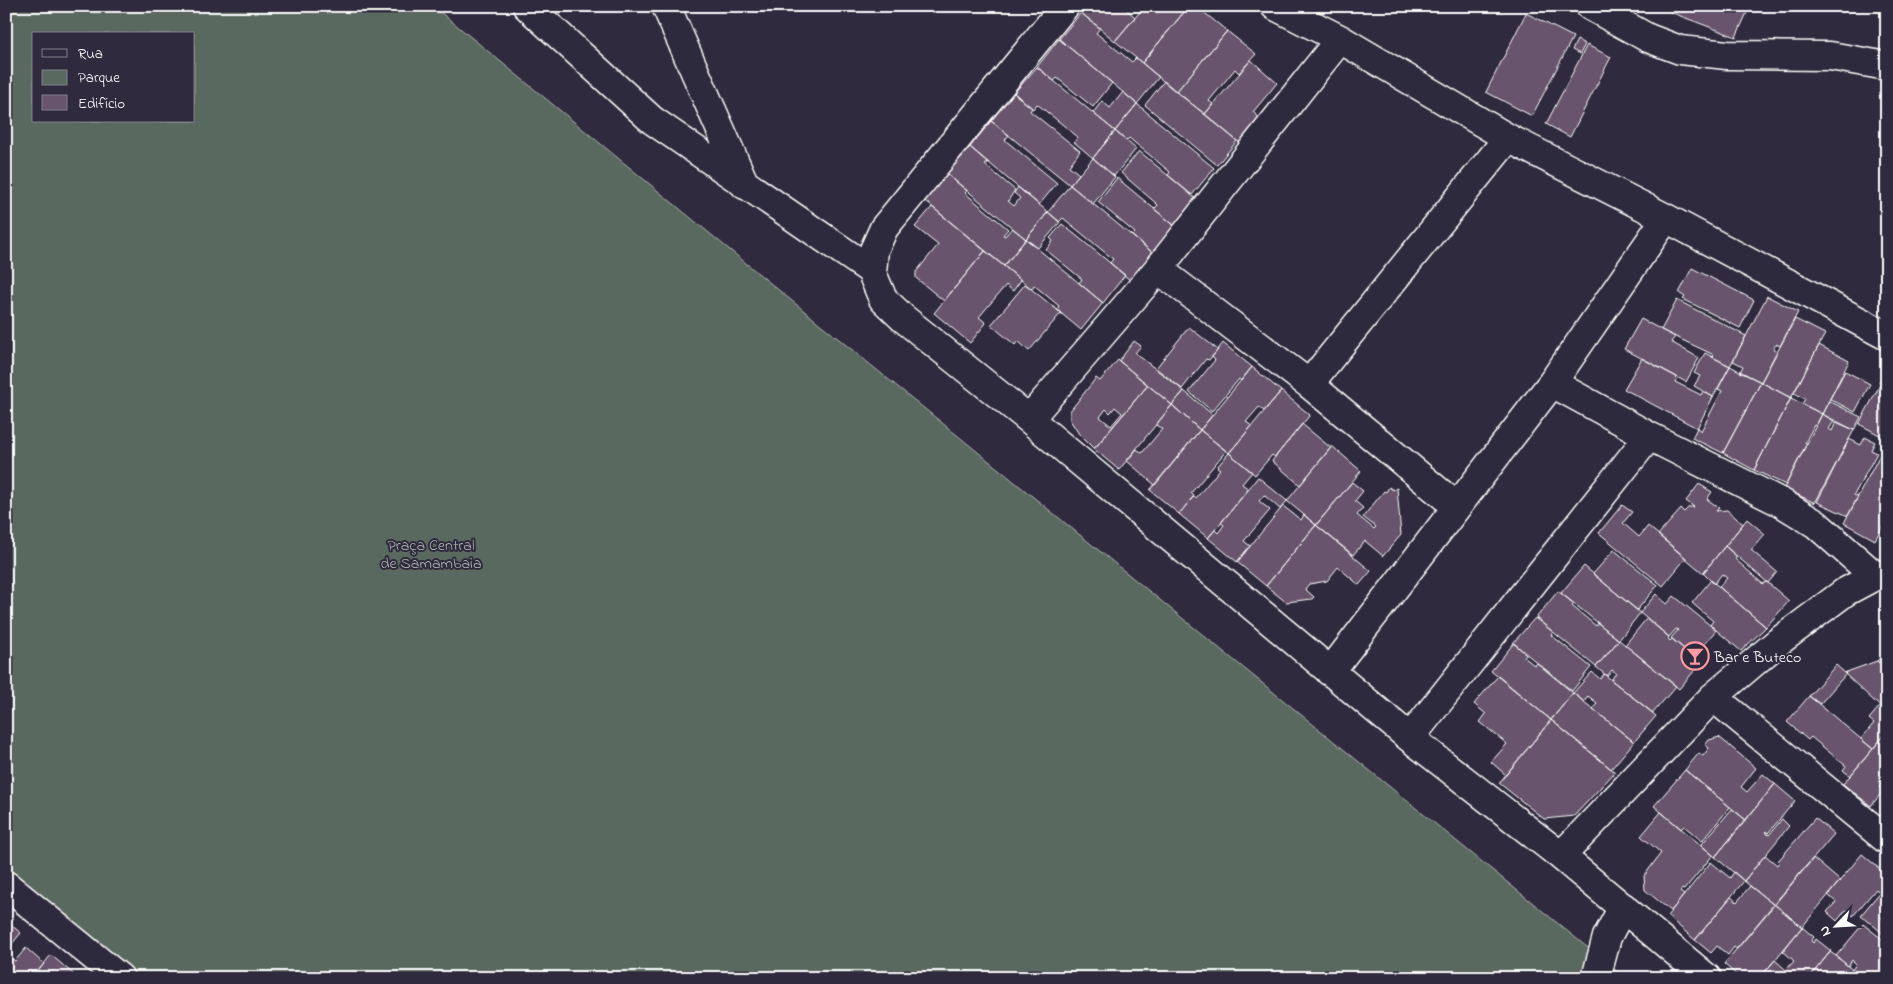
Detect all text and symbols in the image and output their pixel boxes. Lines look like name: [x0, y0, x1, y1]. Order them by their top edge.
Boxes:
legend: [32, 32, 195, 122]
text: Rua: [78, 43, 103, 65]
text: Parque: [78, 67, 120, 89]
text: Edifício: [78, 93, 125, 115]
park label: Praça Central de Samambaia: [380, 534, 482, 576]
bar icon: Bar e Buteco: [1680, 641, 1710, 671]
place label: Bar e Buteco: [1713, 646, 1801, 670]
north arrow: [1810, 902, 1860, 952]
text: N: [1814, 922, 1837, 940]

